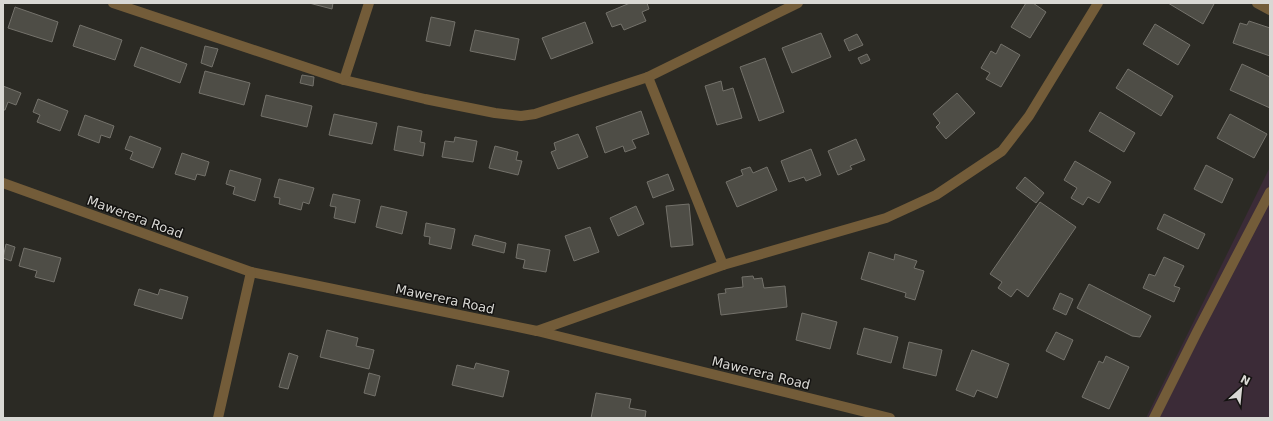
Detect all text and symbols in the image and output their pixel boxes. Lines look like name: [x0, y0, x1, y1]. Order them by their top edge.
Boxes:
street label: Mawerera Road: [85, 193, 185, 241]
street label: Mawerera Road: [394, 281, 496, 317]
street label: Mawerera Road: [710, 354, 812, 392]
north arrow: [1221, 369, 1261, 409]
text: N: [1238, 373, 1252, 388]

